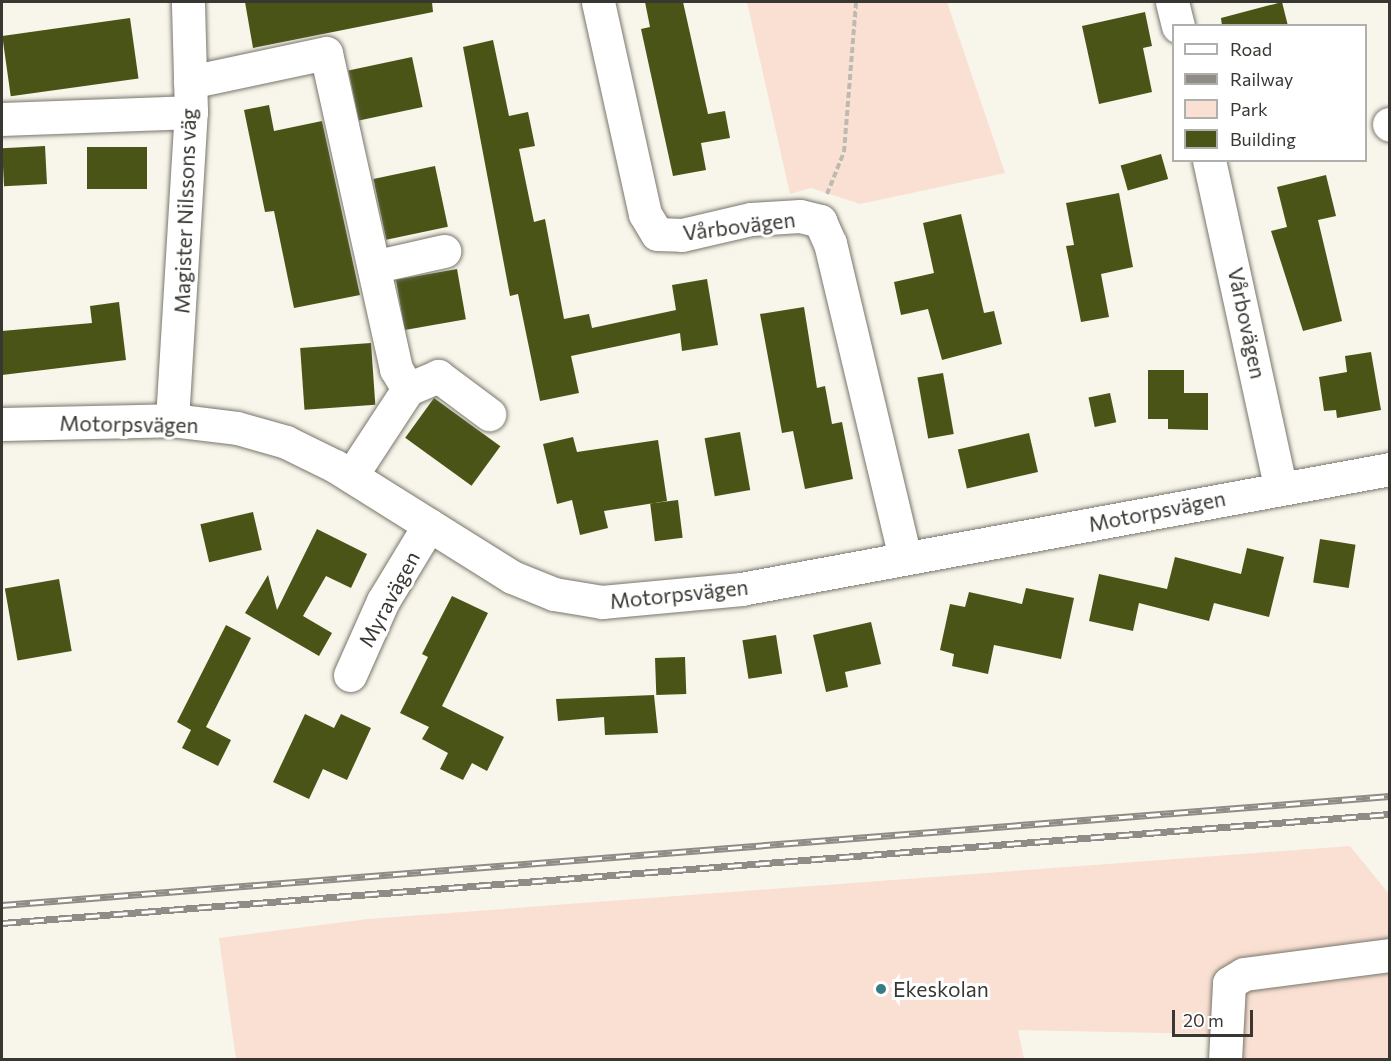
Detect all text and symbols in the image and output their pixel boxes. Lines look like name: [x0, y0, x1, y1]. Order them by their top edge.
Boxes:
legend: [1172, 24, 1367, 162]
text: Road: [1230, 38, 1272, 60]
text: Railway: [1230, 68, 1293, 90]
text: Park: [1230, 98, 1268, 120]
street label: Magister Nilssons väg: [169, 108, 201, 314]
text: Building: [1230, 128, 1296, 150]
street label: Vårbovägen: [681, 207, 797, 245]
street label: Vårbovägen: [1223, 265, 1271, 381]
street label: Motorpsvägen: [59, 410, 199, 438]
street label: Motorpsvägen: [1086, 485, 1228, 537]
street label: Myravägen: [353, 547, 425, 651]
street label: Motorpsvägen: [608, 574, 750, 614]
place label: Ekeskolan: [893, 976, 989, 1002]
marker: Ekeskolan: [874, 982, 888, 996]
scale bar: [1175, 998, 1256, 1036]
text: 20 m: [1183, 1009, 1224, 1031]

